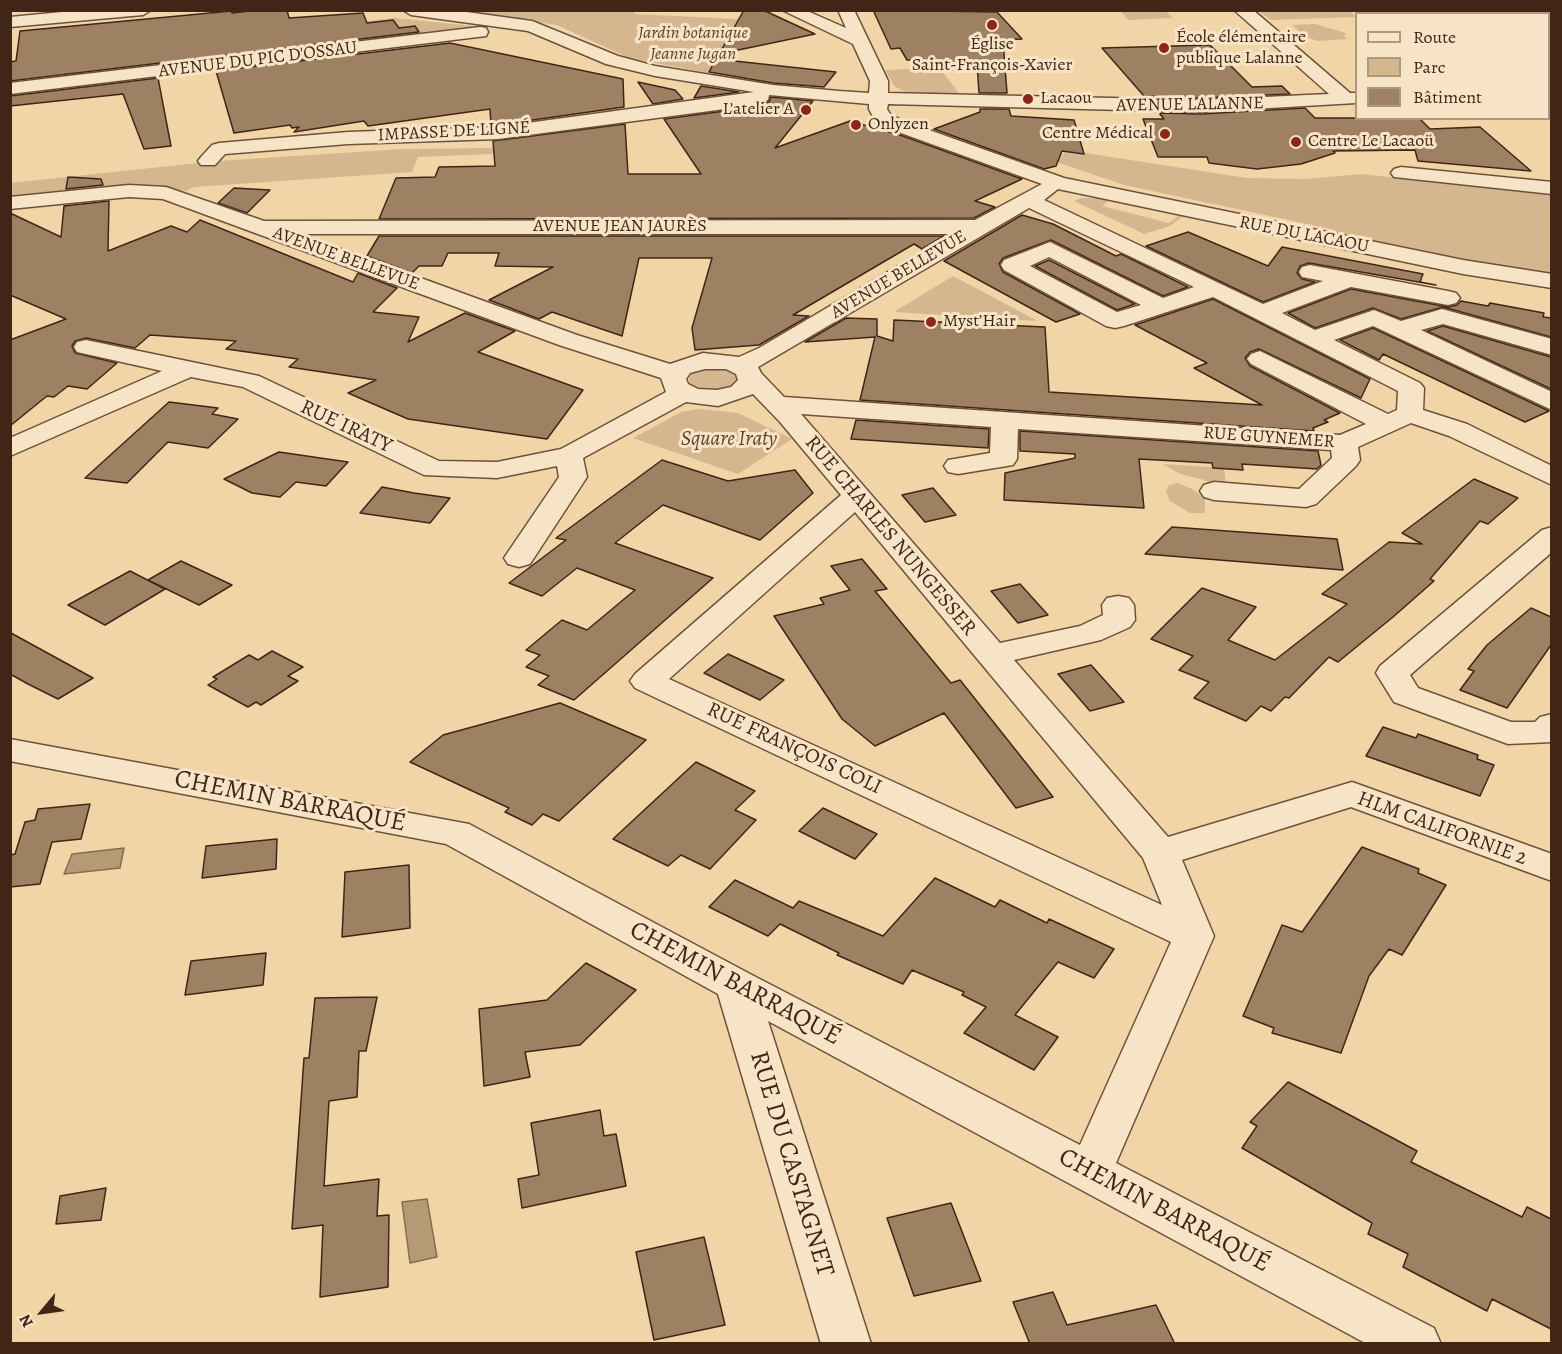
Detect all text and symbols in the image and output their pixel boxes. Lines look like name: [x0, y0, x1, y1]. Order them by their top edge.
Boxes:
legend: [1355, 12, 1550, 120]
marker: Église Saint-François-Xavier: [985, 18, 999, 32]
park label: Jardin botanique Jeanne Jugan: [638, 23, 748, 66]
text: Route: [1413, 25, 1456, 49]
place label: École élémentaire publique Lalanne: [1176, 27, 1306, 70]
place label: Église Saint-François-Xavier: [912, 34, 1072, 76]
street label: AVENUE DU PIC D'OSSAU: [157, 37, 359, 83]
marker: École élémentaire publique Lalanne: [1157, 41, 1171, 55]
text: Parc: [1413, 55, 1445, 79]
text: Bâtiment: [1413, 85, 1482, 109]
place label: Lacaou: [1040, 88, 1092, 110]
marker: Lacaou: [1021, 92, 1035, 106]
street label: AVENUE LALANNE: [1116, 93, 1264, 117]
place label: L’atelier A: [723, 99, 794, 121]
marker: L’atelier A: [799, 103, 813, 117]
place label: Onlyzen: [868, 114, 929, 136]
street label: IMPASSE DE LIGNÉ: [377, 117, 531, 147]
marker: Onlyzen: [849, 118, 863, 132]
place label: Centre Médical: [1042, 123, 1153, 145]
marker: Centre Médical: [1158, 127, 1172, 141]
place label: Centre Le Lacaoü: [1308, 131, 1434, 153]
marker: Centre Le Lacaoü: [1289, 135, 1303, 149]
street label: RUE DU LACAOU: [1237, 212, 1371, 258]
street label: AVENUE JEAN JAURÈS: [533, 216, 707, 238]
street label: AVENUE BELLEVUE: [270, 222, 422, 296]
street label: AVENUE BELLEVUE: [827, 226, 971, 324]
place label: Myst’Hair: [943, 311, 1016, 333]
marker: Myst’Hair: [924, 315, 938, 329]
street label: RUE IRATY: [296, 395, 396, 459]
street label: RUE GUYNEMER: [1203, 423, 1335, 453]
park label: Square Iraty: [681, 427, 777, 453]
street label: RUE CHARLES NUNGESSER: [799, 431, 981, 641]
street label: RUE FRANÇOIS COLI: [703, 697, 885, 801]
street label: CHEMIN BARRAQUÉ: [172, 764, 408, 840]
street label: HLM CALIFORNIE 2: [1354, 787, 1530, 871]
street label: CHEMIN BARRAQUÉ: [624, 915, 846, 1053]
street label: RUE DU CASTAGNET: [742, 1048, 840, 1280]
street label: CHEMIN BARRAQUÉ: [1053, 1142, 1275, 1280]
north arrow: [12, 1282, 72, 1342]
text: N: [14, 1310, 39, 1331]

